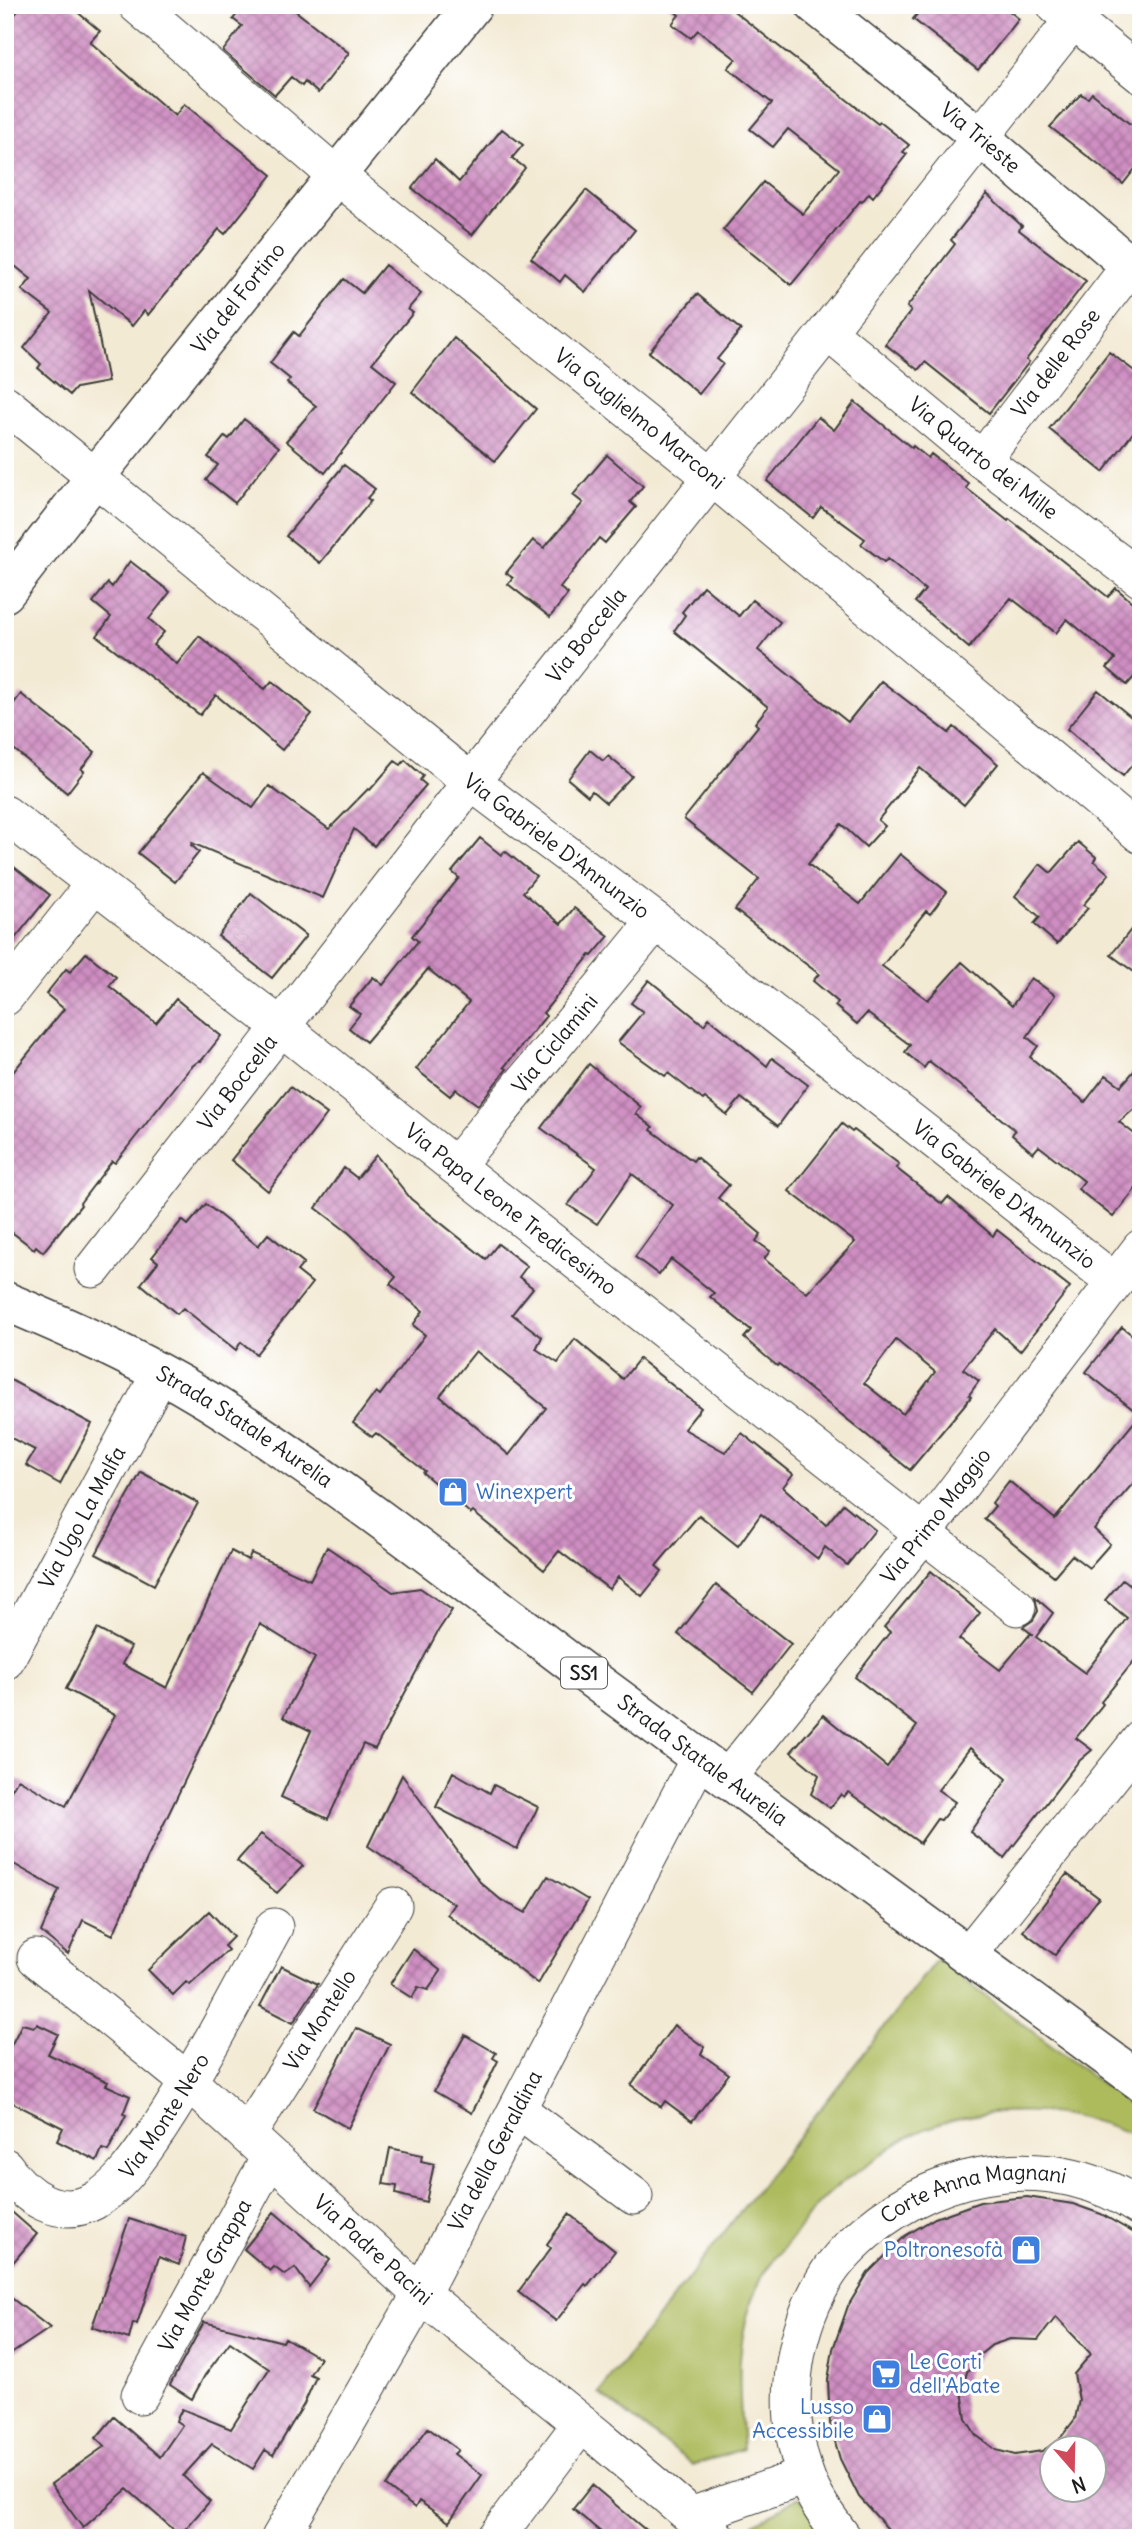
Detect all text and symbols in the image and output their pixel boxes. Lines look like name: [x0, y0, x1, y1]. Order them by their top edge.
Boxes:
street label: Via Trieste: [935, 96, 1026, 179]
street label: Via del Fortino: [185, 237, 291, 359]
street label: Via delle Rose: [1005, 303, 1106, 423]
street label: Via Guglielmo Marconi: [549, 342, 731, 495]
street label: Via Quarto dei Mille: [903, 391, 1063, 525]
street label: Via Boccella: [540, 582, 632, 688]
street label: Via Gabriele D'Annunzio: [458, 767, 655, 925]
street label: Via Ciclamini: [506, 988, 604, 1099]
street label: Via Boccella: [192, 1029, 283, 1136]
street label: Via Gabriele D'Annunzio: [907, 1114, 1101, 1275]
street label: Via Papa Leone Tredicesimo: [400, 1117, 622, 1301]
street label: Strada Statale Aurelia: [152, 1360, 338, 1493]
street label: Via Ugo La Malfa: [33, 1441, 131, 1593]
street label: Via Primo Maggio: [874, 1442, 997, 1589]
shop icon: Winexpert: [436, 1475, 470, 1509]
place label: Winexpert: [476, 1478, 573, 1505]
road number: SS1: [561, 1658, 607, 1688]
street label: Strada Statale Aurelia: [612, 1688, 793, 1832]
street label: Via Montello: [277, 1964, 362, 2076]
street label: Via Monte Nero: [113, 2048, 215, 2184]
street label: Via della Geraldina: [442, 2066, 548, 2236]
street label: Corte Anna Magnani: [875, 2158, 1069, 2229]
street label: Via Padre Pacini: [308, 2188, 438, 2311]
street label: Via Monte Grappa: [152, 2194, 257, 2357]
shop icon: Poltronesofà: [1009, 2233, 1043, 2267]
place label: Poltronesofà: [884, 2236, 1003, 2263]
place label: Le Corti dell'Abate: [909, 2348, 1000, 2399]
supermarket icon: Le Corti dell'Abate: [869, 2357, 903, 2391]
place label: Lusso Accessibile: [752, 2393, 854, 2444]
shop icon: Lusso Accessibile: [860, 2402, 894, 2436]
north arrow: [1038, 2434, 1108, 2504]
text: N: [1069, 2471, 1089, 2498]

